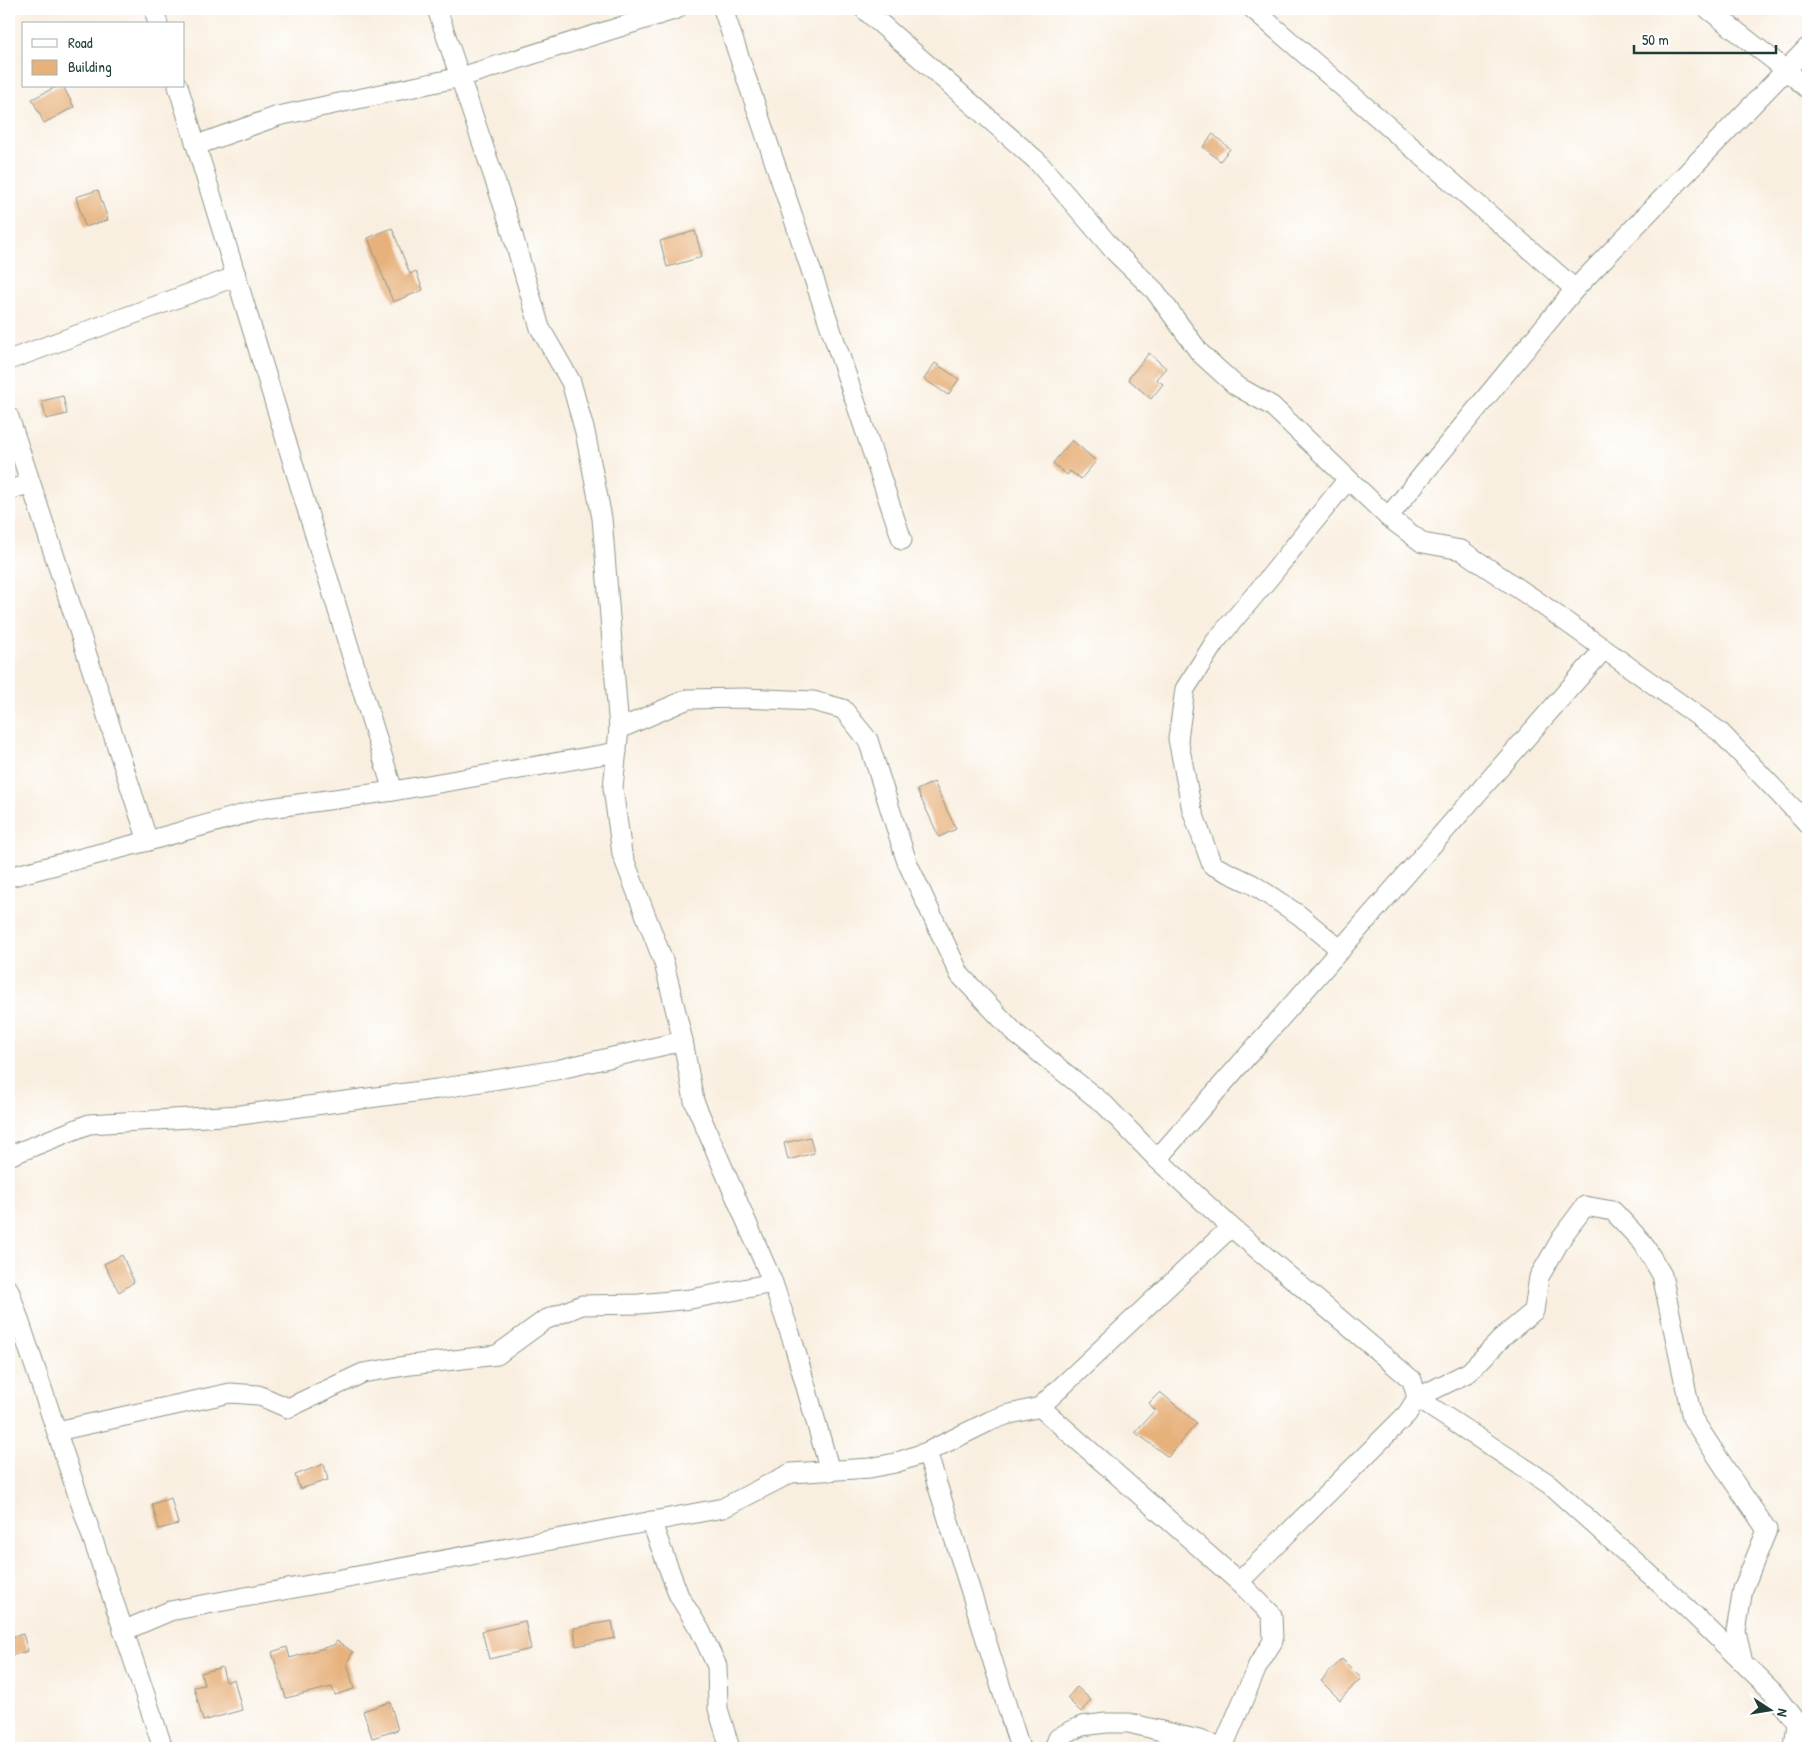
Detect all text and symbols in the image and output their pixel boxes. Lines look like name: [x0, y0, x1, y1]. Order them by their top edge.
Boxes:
legend: [22, 22, 185, 88]
scale bar: [1634, 22, 1777, 54]
text: 50 m: [1642, 29, 1669, 50]
text: Road: [68, 32, 93, 53]
text: Building: [68, 56, 112, 77]
north arrow: [1744, 1684, 1794, 1734]
text: N: [1773, 1707, 1793, 1719]

